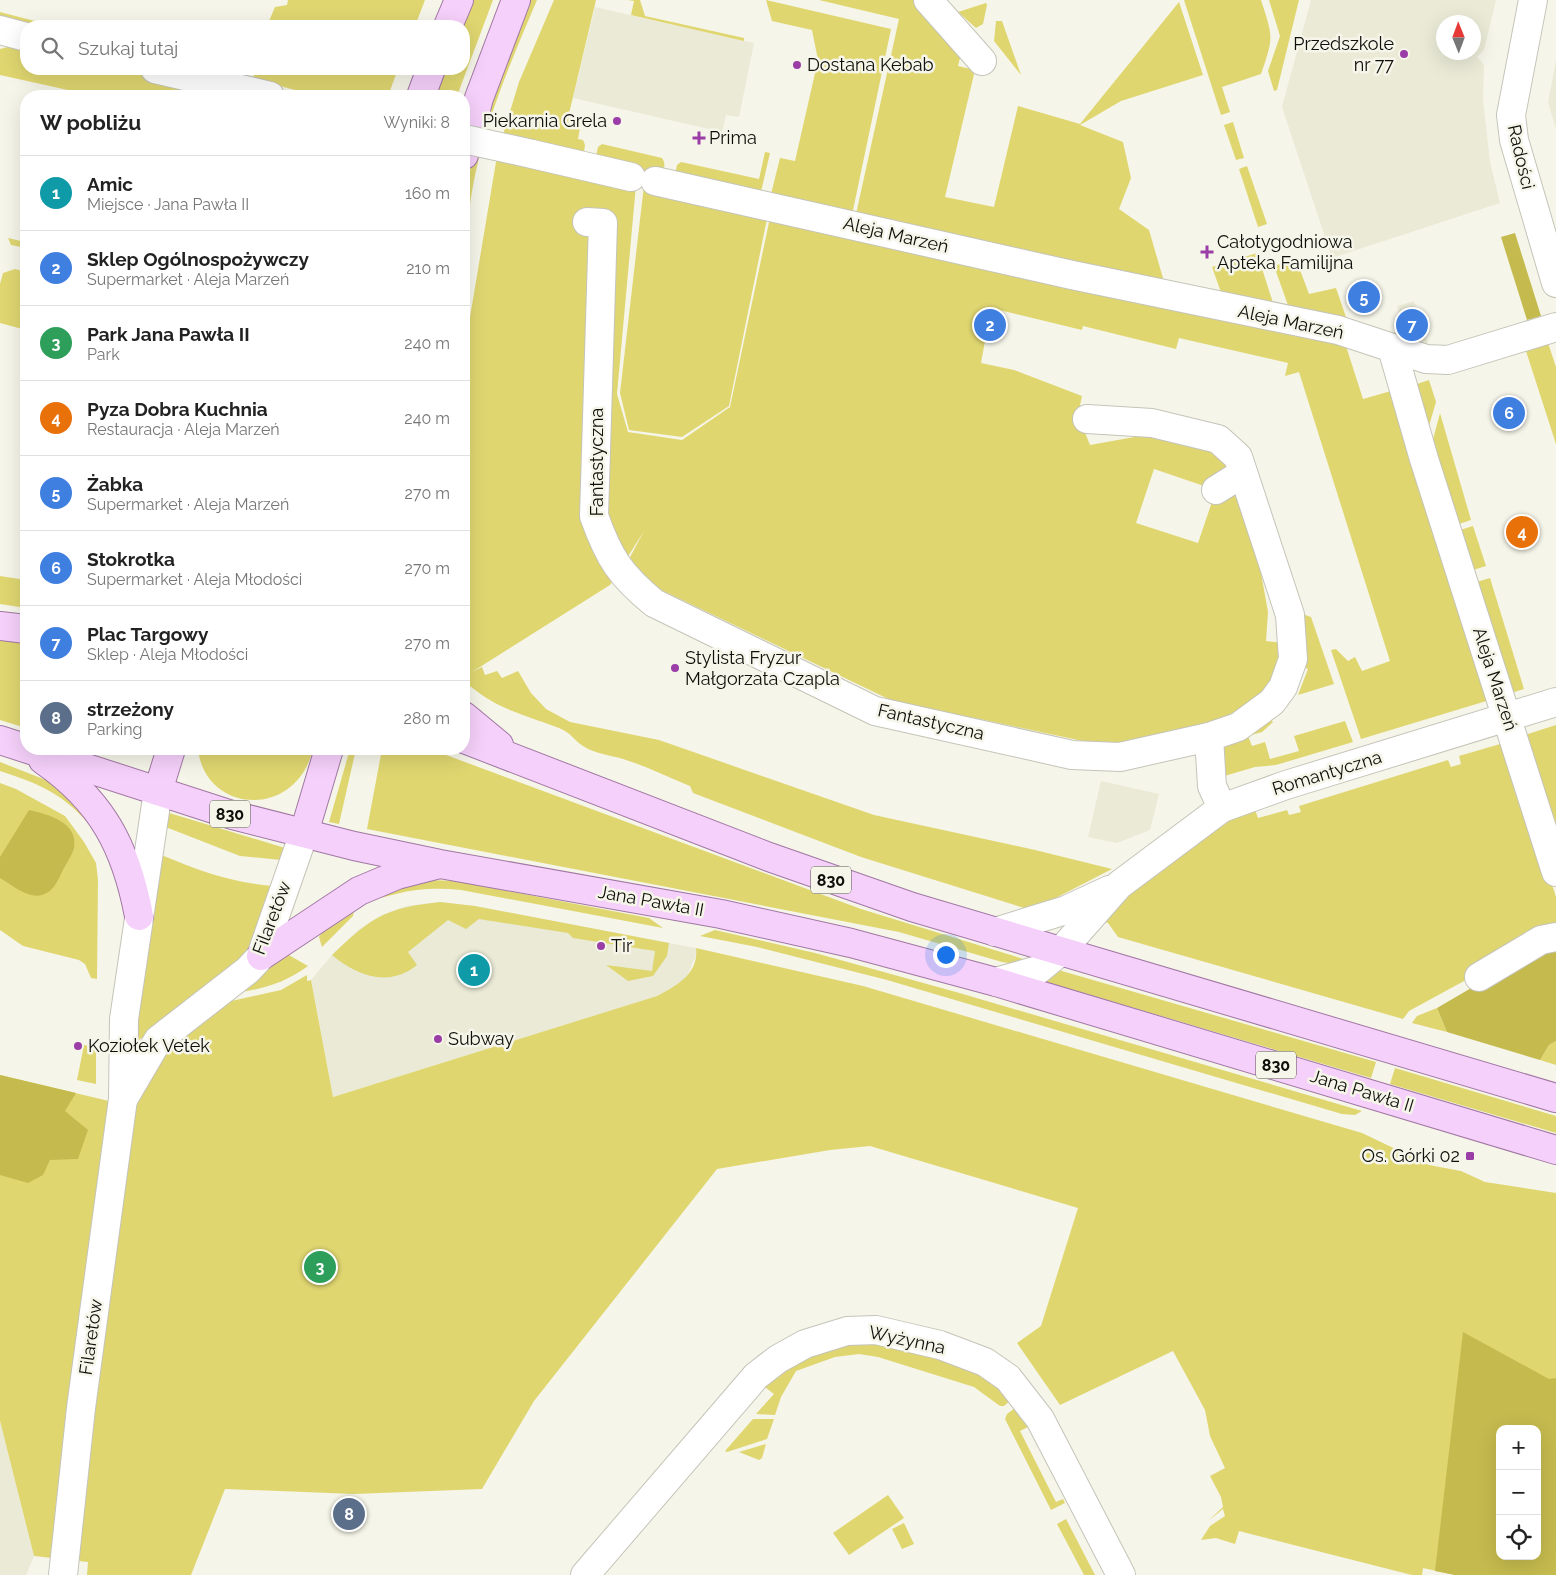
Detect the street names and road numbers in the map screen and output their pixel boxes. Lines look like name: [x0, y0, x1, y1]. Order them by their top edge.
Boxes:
street label: Radości: [1504, 122, 1539, 191]
street label: Aleja Marzeń: [841, 212, 951, 257]
street label: Aleja Marzeń: [1236, 300, 1346, 343]
street label: Fantastyczna: [586, 408, 607, 516]
street label: Aleja Marzeń: [1469, 624, 1522, 733]
street label: Fantastyczna: [876, 699, 986, 744]
street label: Romantyczna: [1270, 746, 1384, 799]
road number: 830: [210, 801, 250, 828]
road number: 830: [811, 866, 851, 894]
street label: Filaretów: [248, 878, 295, 957]
street label: Jana Pawła II: [597, 881, 706, 920]
road number: 830: [1256, 1052, 1296, 1078]
street label: Jana Pawła II: [1308, 1065, 1416, 1116]
street label: Filaretów: [75, 1297, 106, 1376]
street label: Wyżynna: [867, 1321, 947, 1358]

